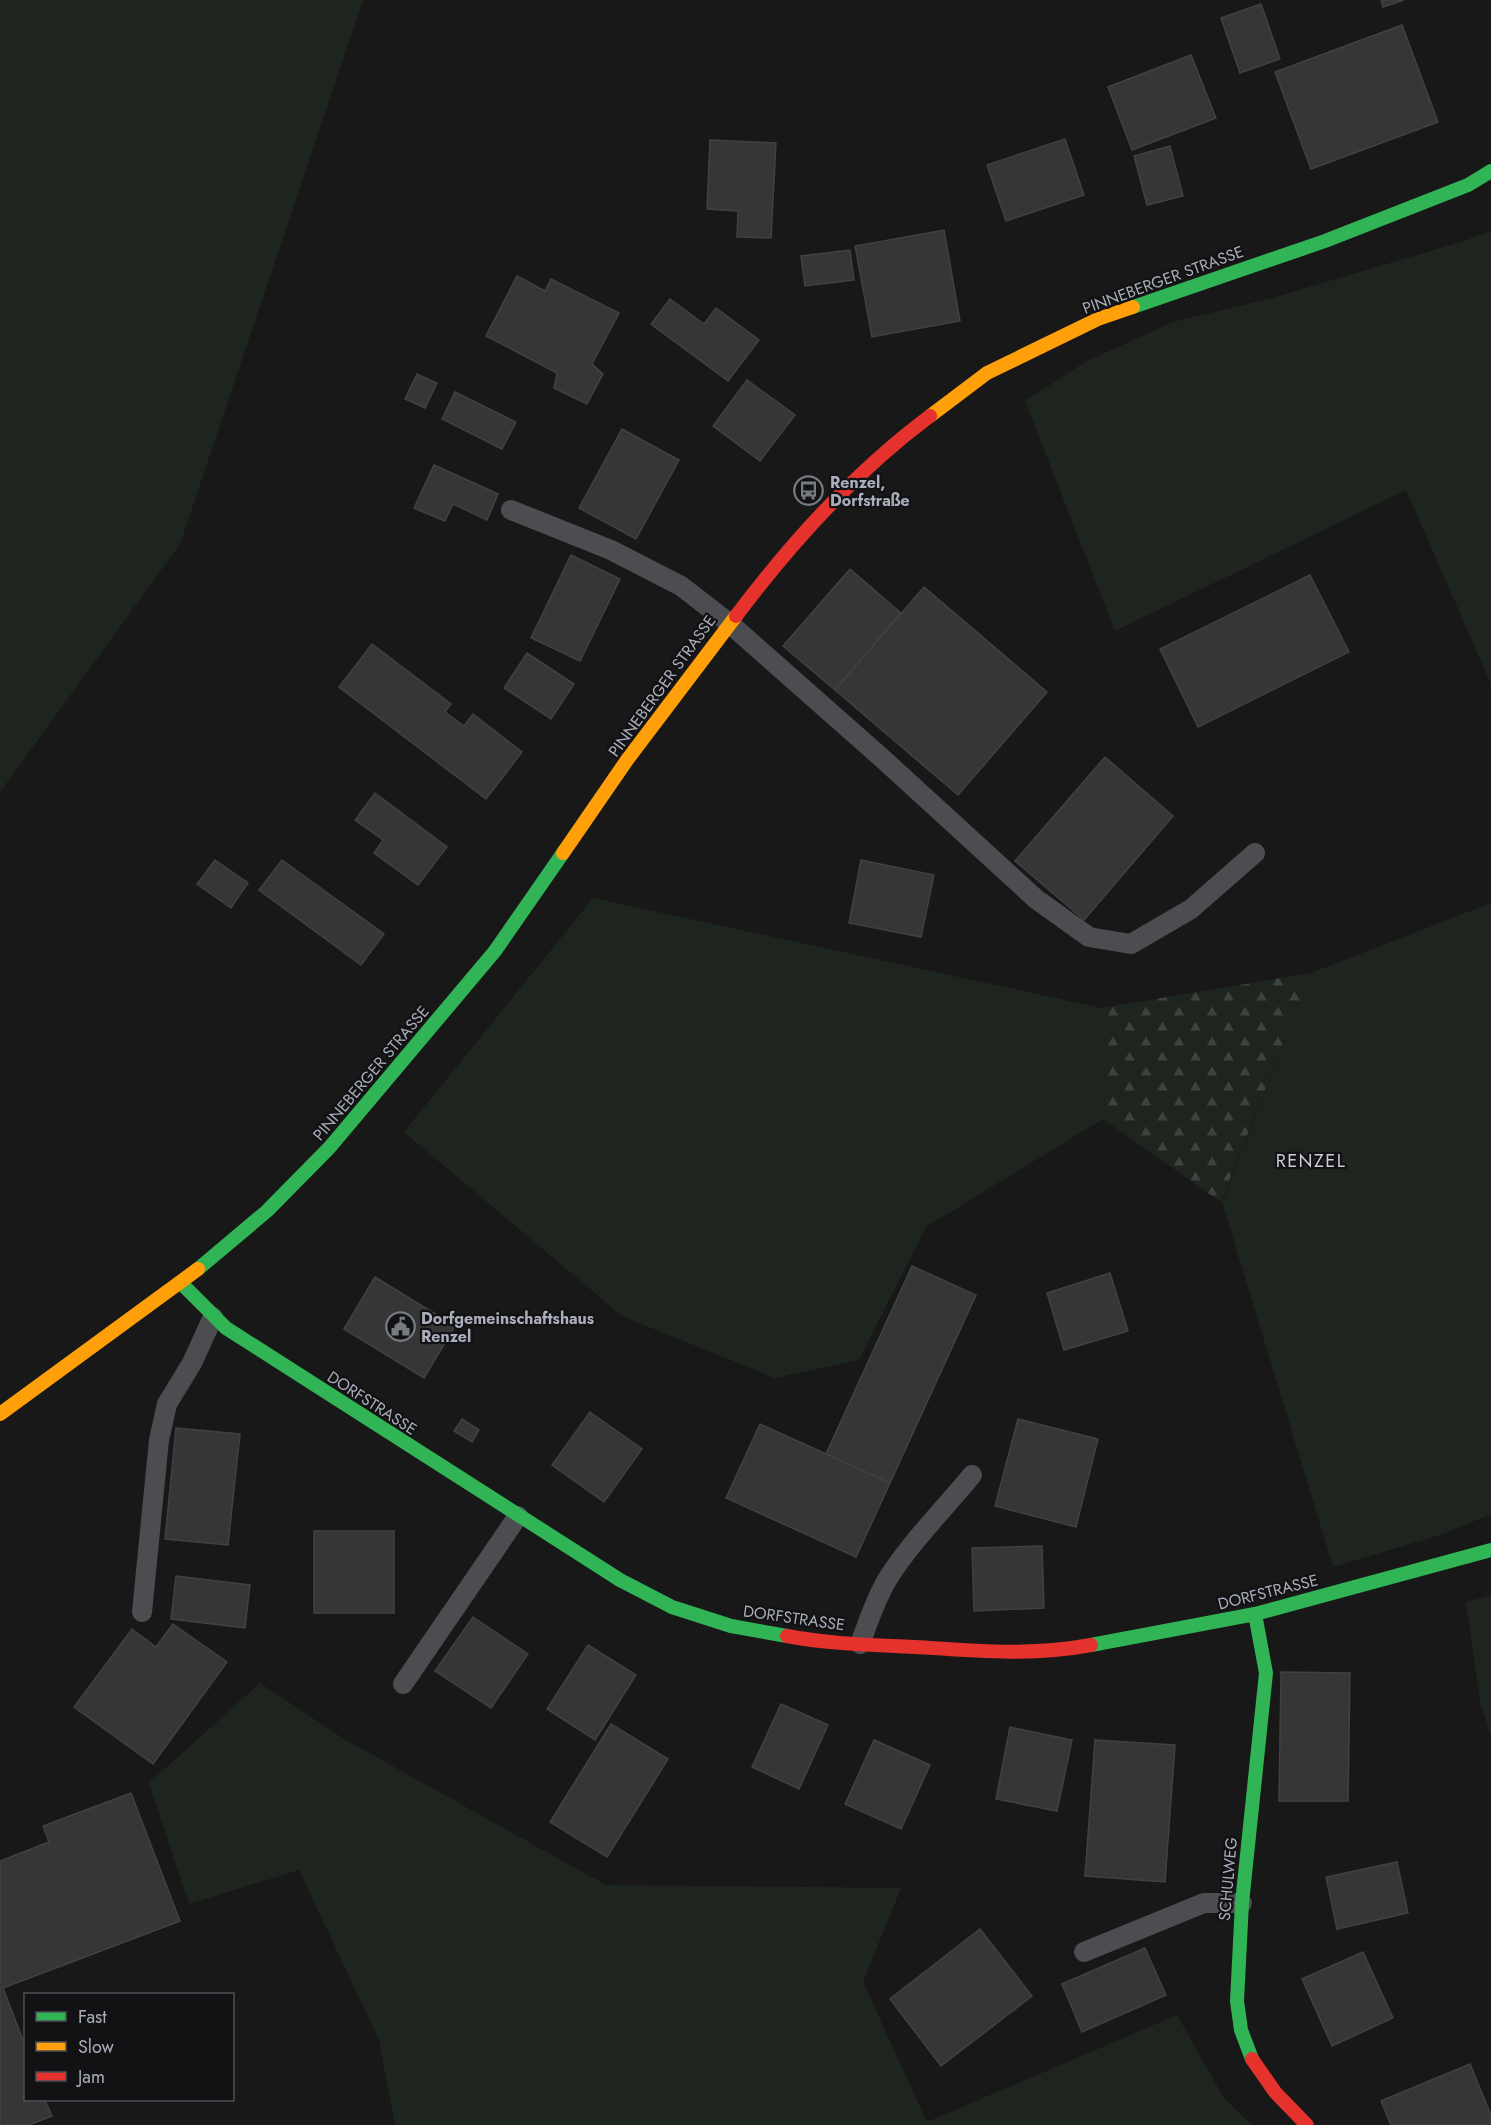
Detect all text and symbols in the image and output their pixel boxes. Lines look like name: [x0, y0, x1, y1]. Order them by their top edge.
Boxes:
street label: PINNEBERGER STRASSE: [1079, 240, 1247, 320]
place label: Renzel, Dorfstraße: [830, 471, 910, 512]
bus stop icon: Renzel, Dorfstraße: [793, 475, 825, 507]
street label: PINNEBERGER STRASSE: [603, 610, 721, 762]
street label: PINNEBERGER STRASSE: [308, 1000, 434, 1146]
district label: RENZEL: [1276, 1148, 1346, 1174]
place label: Dorfgemeinschaftshaus Renzel: [421, 1307, 594, 1348]
public building icon: Dorfgemeinschaftshaus Renzel: [384, 1311, 416, 1343]
street label: DORFSTRASSE: [323, 1365, 421, 1441]
street label: DORFSTRASSE: [1215, 1568, 1321, 1616]
street label: DORFSTRASSE: [742, 1599, 846, 1637]
street label: SCHULWEG: [1213, 1836, 1243, 1922]
legend: [24, 1993, 234, 2101]
text: Fast: [78, 2004, 107, 2030]
text: Slow: [78, 2034, 115, 2060]
text: Jam: [76, 2064, 105, 2090]

